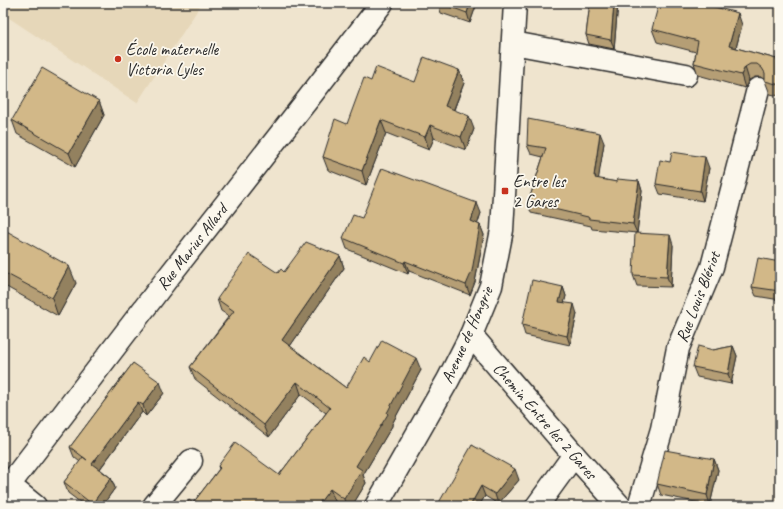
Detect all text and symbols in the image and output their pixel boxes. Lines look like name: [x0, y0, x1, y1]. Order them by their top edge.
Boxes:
place label: École maternelle Victoria Lyles: [126, 38, 220, 80]
marker: École maternelle Victoria Lyles: [113, 54, 123, 64]
place label: Entre les 2 Gares: [513, 171, 566, 212]
marker: Entre les 2 Gares: [500, 186, 510, 196]
street label: Rue Marius Allard: [152, 198, 234, 294]
street label: Rue Louis Blériot: [671, 247, 726, 345]
street label: Avenue de Hongrie: [436, 282, 498, 387]
street label: Chemin Entre les 2 Gares: [489, 358, 602, 485]

